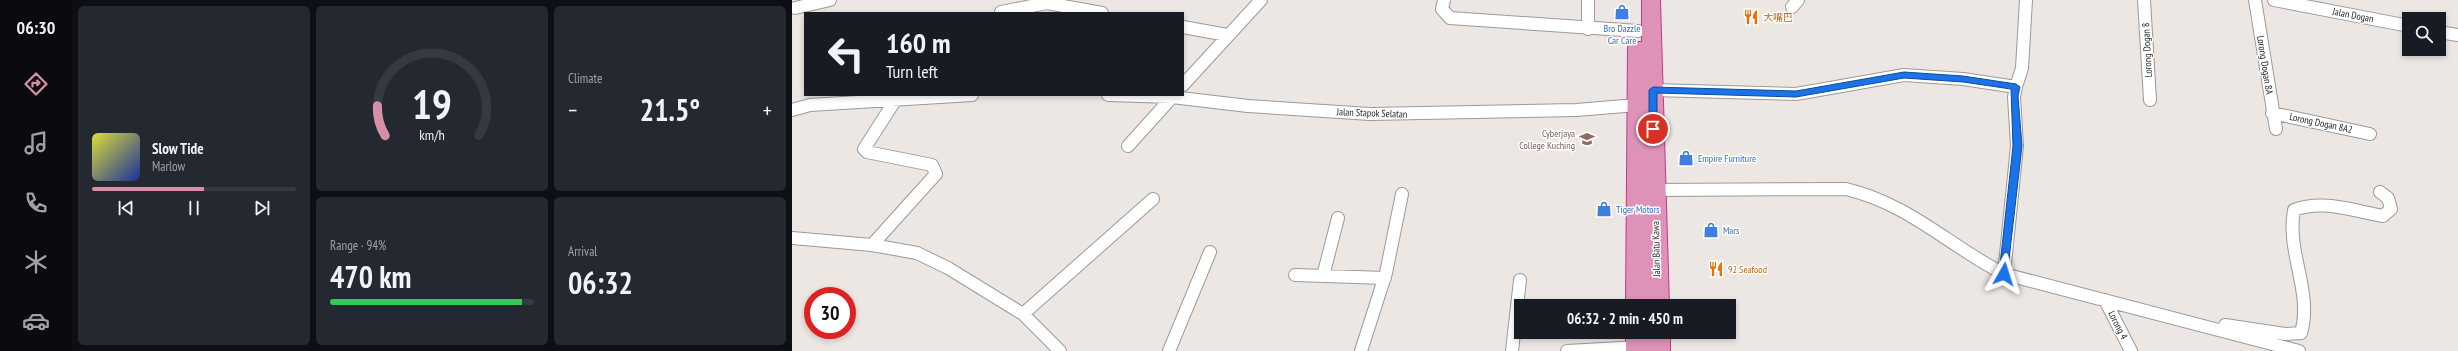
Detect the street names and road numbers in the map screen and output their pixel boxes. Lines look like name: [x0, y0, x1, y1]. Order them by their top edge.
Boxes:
street label: Jalan Dogan: [2330, 4, 2375, 25]
street label: Lorong Dogan 8: [2139, 22, 2155, 78]
street label: Lorong Dogan 8A: [2254, 35, 2276, 96]
street label: Jalan Stapok Selatan: [1335, 105, 1408, 121]
street label: Lorong Dogan 8A2: [2288, 110, 2354, 136]
street label: Jalan Batu Kawa: [1649, 221, 1663, 278]
street label: Lorong 4: [2105, 308, 2131, 342]

